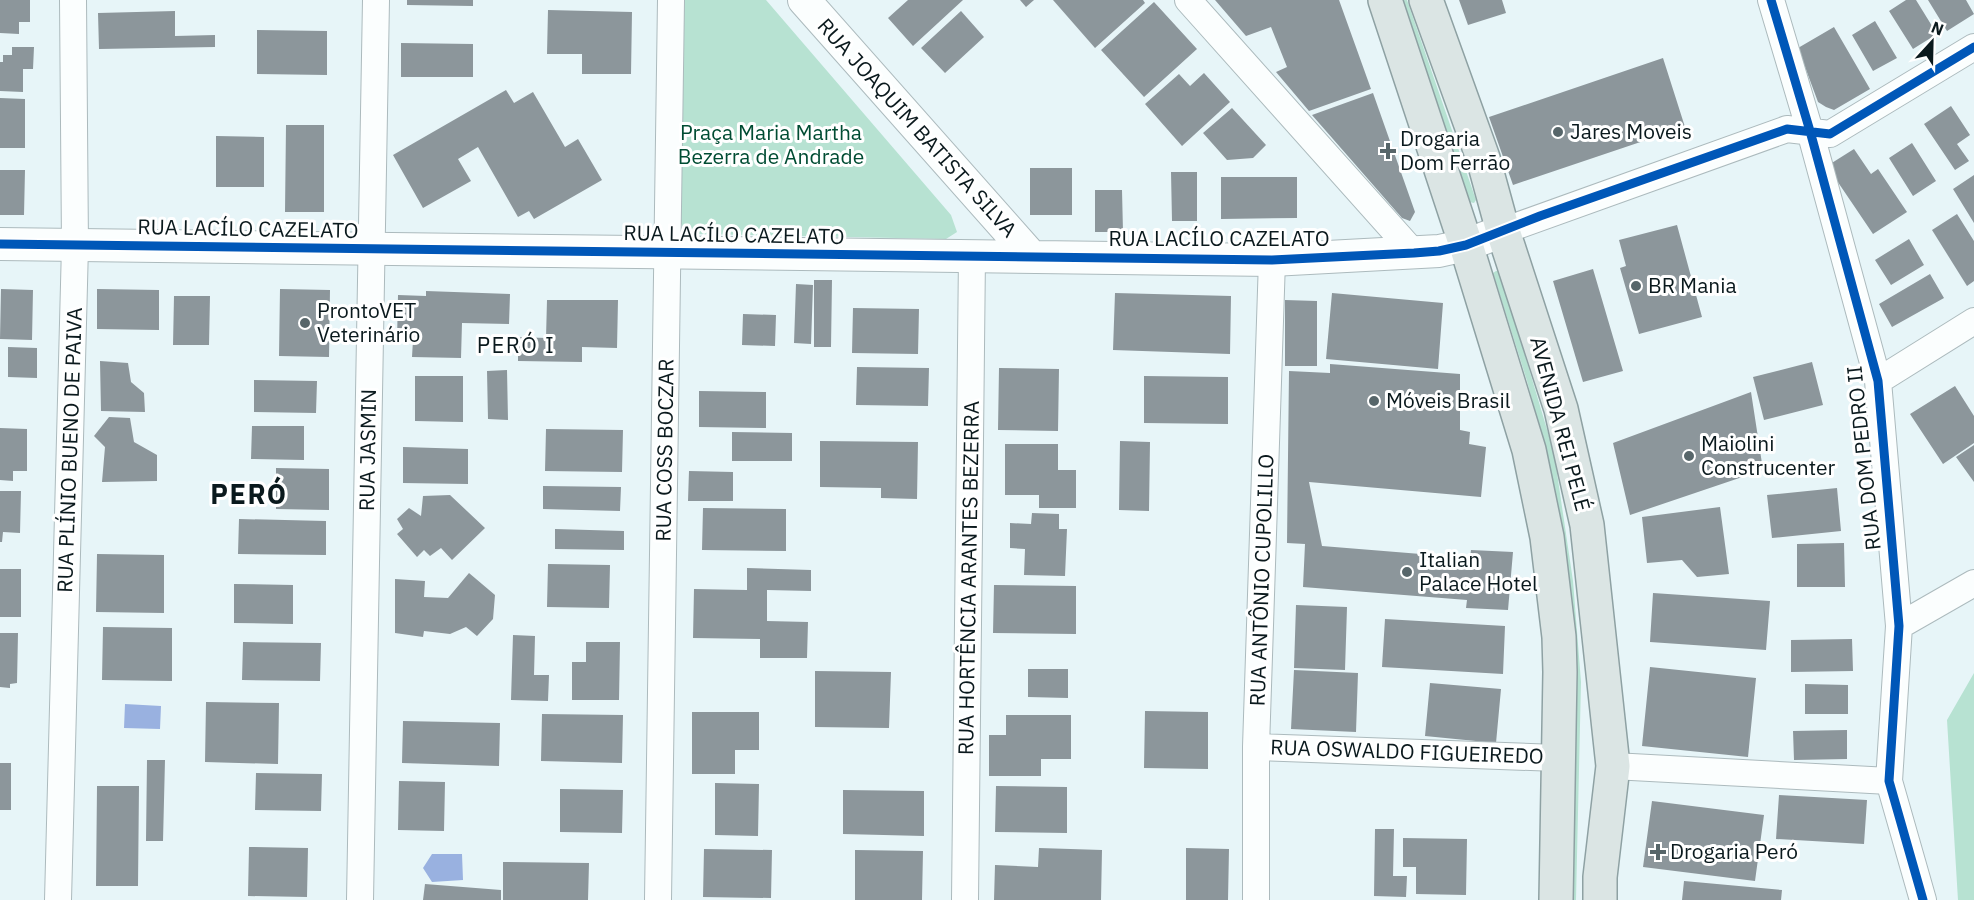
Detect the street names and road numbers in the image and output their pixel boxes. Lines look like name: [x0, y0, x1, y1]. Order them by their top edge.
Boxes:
street label: RUA JOAQUIM BATISTA SILVA: [812, 12, 1024, 243]
street label: RUA LACÍLO CAZELATO: [137, 212, 359, 244]
street label: RUA LACÍLO CAZELATO: [623, 218, 845, 250]
street label: RUA LACÍLO CAZELATO: [1108, 224, 1330, 252]
street label: RUA PLÍNIO BUENO DE PAIVA: [50, 307, 88, 593]
street label: AVENIDA REI PELÉ: [1524, 333, 1598, 514]
street label: RUA COSS BOCZAR: [648, 358, 680, 542]
street label: RUA DOM PEDRO II: [1839, 364, 1887, 552]
street label: RUA JASMIN: [352, 389, 382, 511]
street label: RUA HORTÊNCIA ARANTES BEZERRA: [951, 400, 985, 755]
street label: RUA ANTÔNIO CUPOLILLO: [1243, 453, 1279, 707]
street label: RUA OSWALDO FIGUEIREDO: [1270, 732, 1544, 770]

